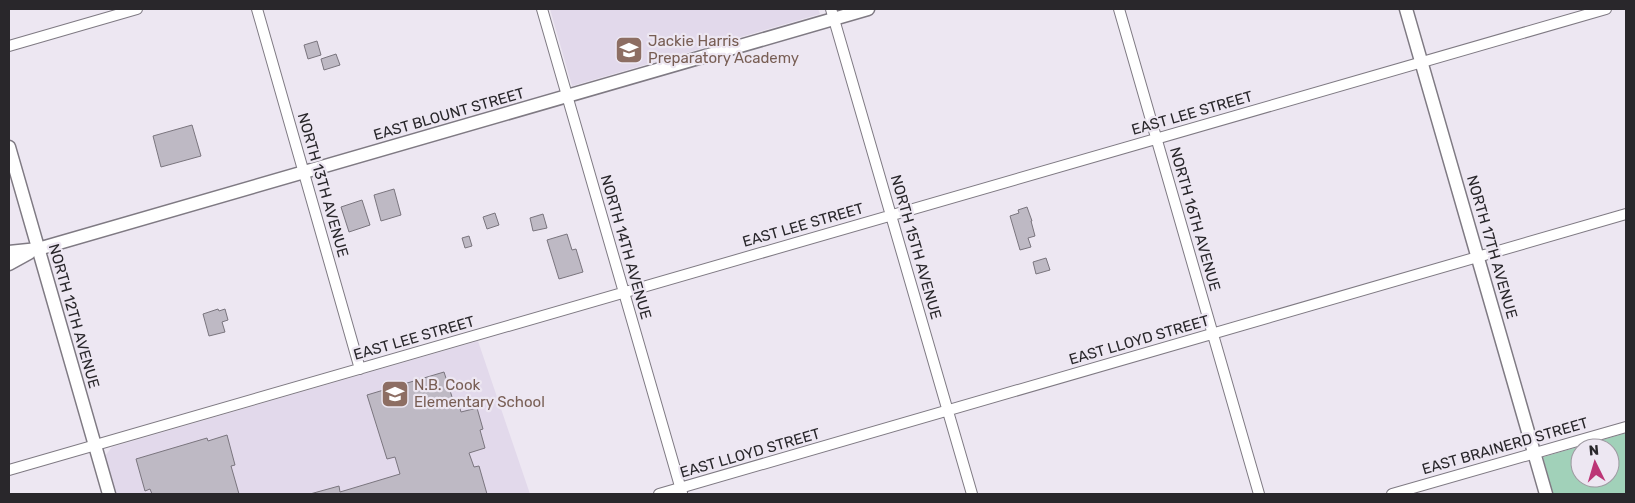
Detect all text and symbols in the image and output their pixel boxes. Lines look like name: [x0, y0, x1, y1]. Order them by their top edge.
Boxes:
place label: Jackie Harris Preparatory Academy: [648, 32, 799, 67]
school or university icon: Jackie Harris Preparatory Academy: [614, 35, 644, 65]
street label: EAST BLOUNT STREET: [371, 84, 527, 144]
street label: EAST LEE STREET: [1129, 87, 1255, 139]
street label: NORTH 13TH AVENUE: [294, 111, 352, 259]
street label: NORTH 16TH AVENUE: [1166, 145, 1224, 293]
street label: NORTH 14TH AVENUE: [597, 173, 655, 321]
street label: NORTH 15TH AVENUE: [887, 173, 945, 321]
street label: NORTH 17TH AVENUE: [1463, 173, 1521, 321]
street label: EAST LEE STREET: [740, 199, 866, 251]
street label: NORTH 12TH AVENUE: [45, 242, 103, 390]
street label: EAST LLOYD STREET: [1067, 311, 1211, 369]
street label: EAST LEE STREET: [351, 312, 477, 364]
place label: N.B. Cook Elementary School: [414, 376, 545, 411]
school or university icon: N.B. Cook Elementary School: [380, 379, 410, 409]
street label: EAST BRAINERD STREET: [1420, 414, 1591, 478]
street label: EAST LLOYD STREET: [678, 424, 822, 482]
north arrow: [1570, 438, 1620, 488]
text: N: [1588, 442, 1600, 459]

